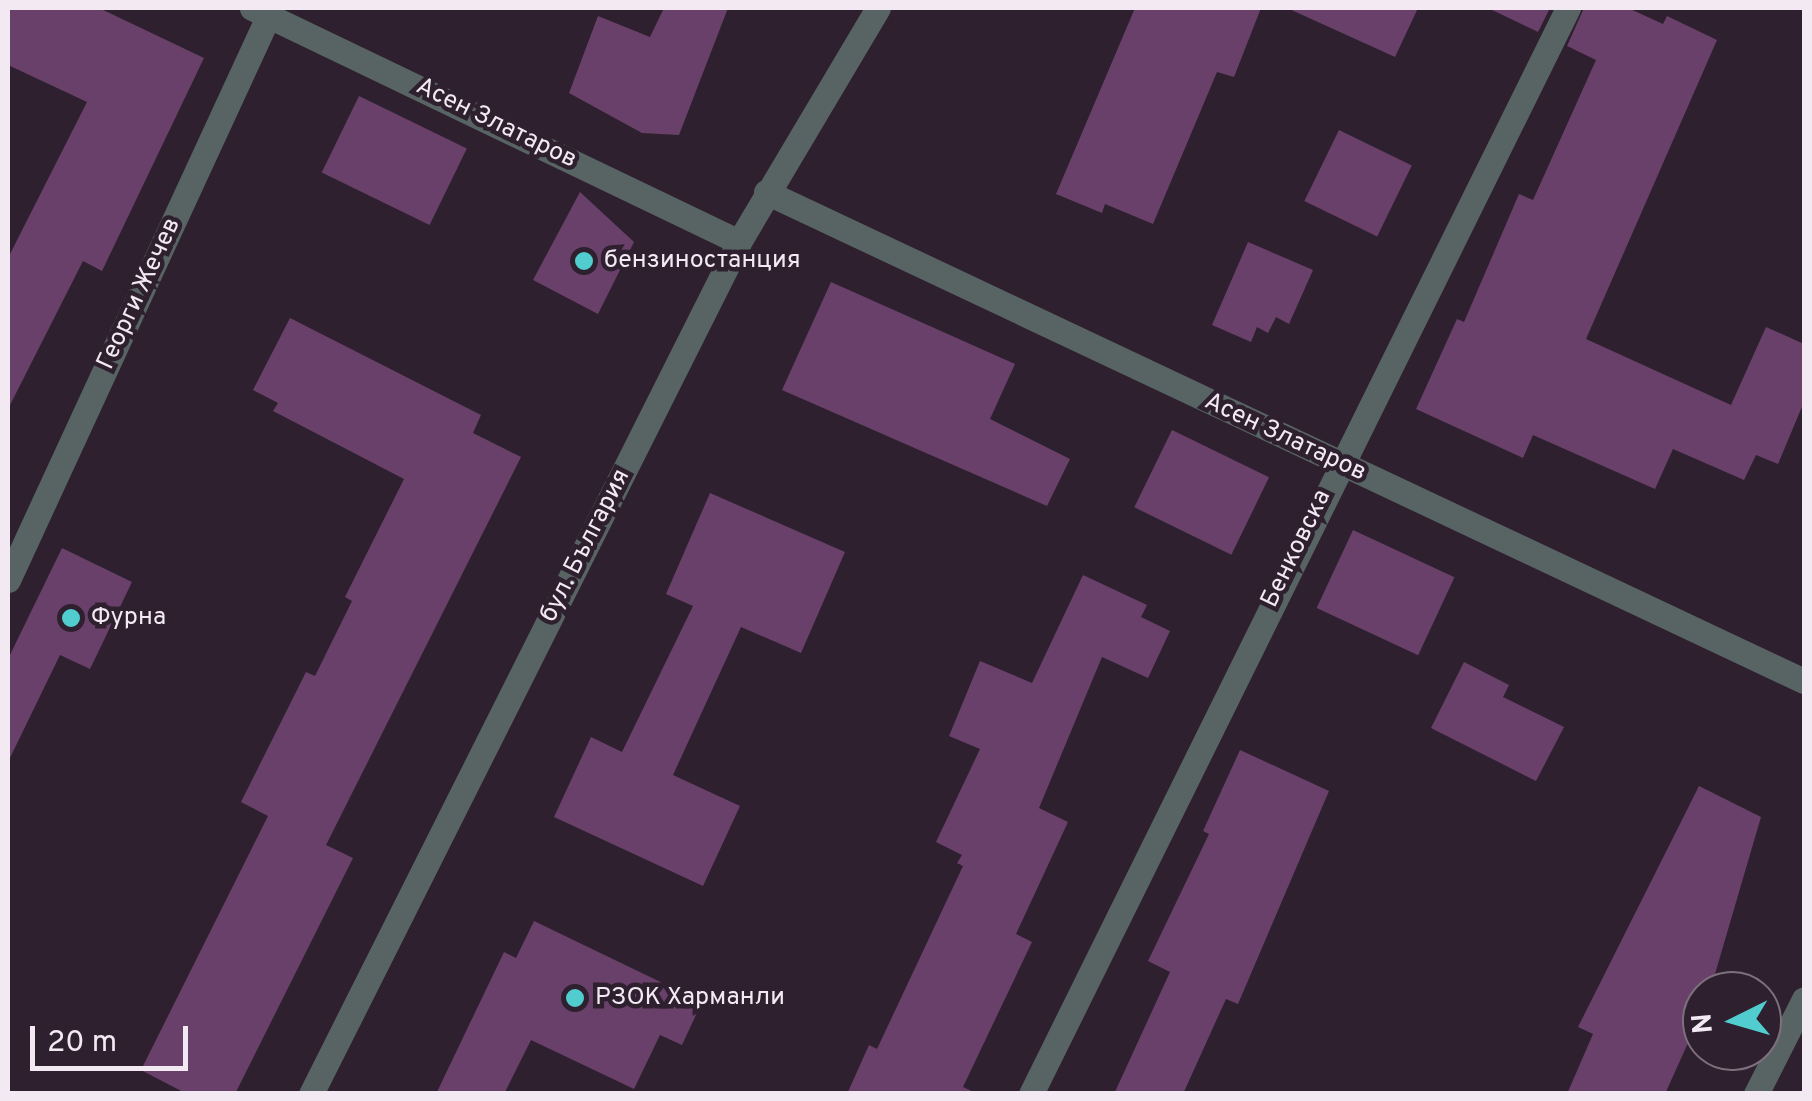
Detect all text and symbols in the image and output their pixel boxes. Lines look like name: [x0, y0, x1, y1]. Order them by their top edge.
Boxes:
street label: Асен Златаров: [411, 72, 581, 176]
street label: Георги Жечев: [92, 213, 188, 375]
place label: бензиностанция: [604, 246, 801, 276]
marker: бензиностанция: [573, 250, 595, 272]
street label: Асен Златаров: [1199, 387, 1371, 489]
street label: бул. България: [535, 464, 637, 628]
street label: Бенковска: [1256, 485, 1338, 613]
place label: Фурна: [91, 603, 166, 633]
marker: Фурна: [60, 607, 82, 629]
north arrow: [1682, 971, 1782, 1071]
place label: РЗОК Харманли: [595, 983, 785, 1013]
marker: РЗОК Харманли: [564, 987, 586, 1009]
scale bar: [35, 1006, 192, 1068]
text: N: [1685, 1012, 1723, 1035]
text: 20 m: [47, 1025, 117, 1062]

